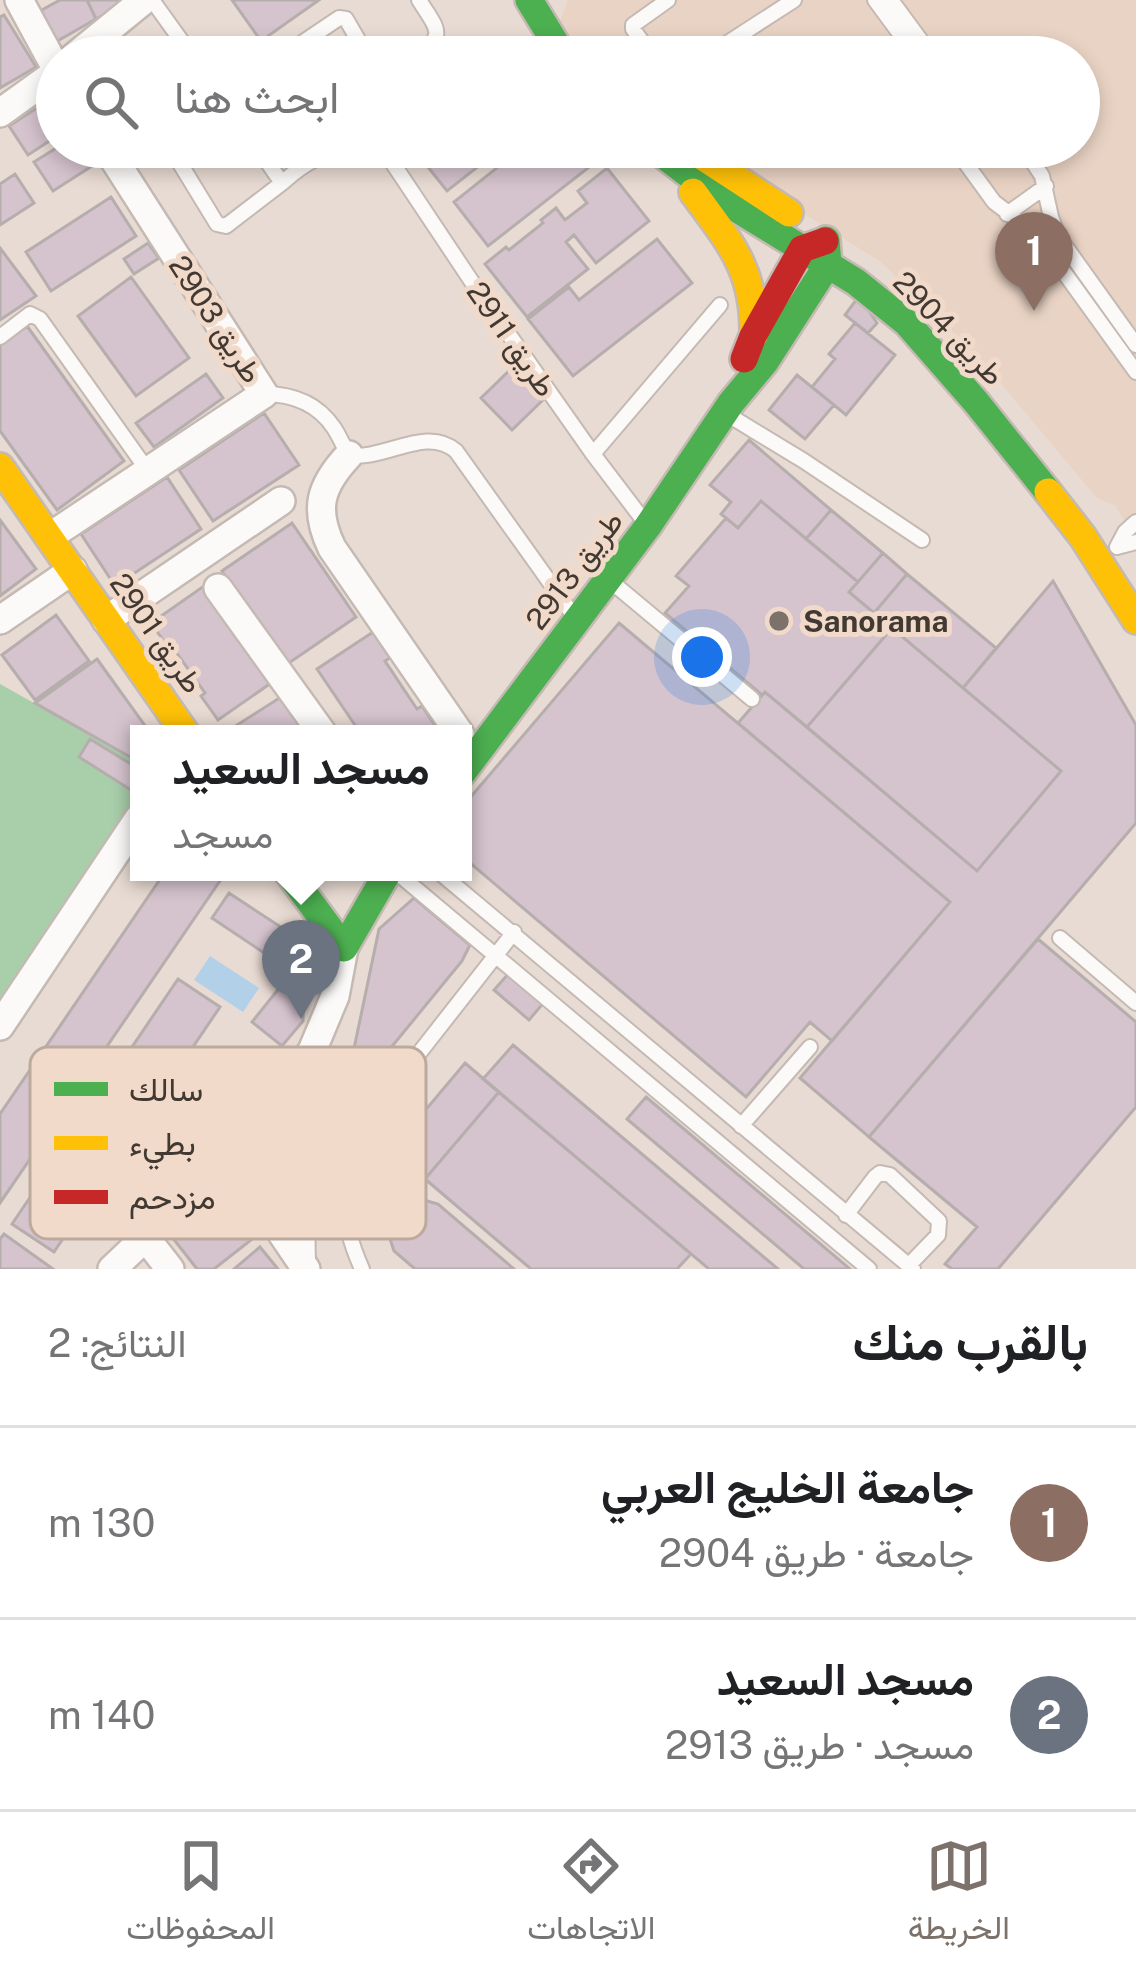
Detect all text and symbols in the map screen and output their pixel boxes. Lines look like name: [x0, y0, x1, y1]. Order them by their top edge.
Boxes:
search box: [36, 36, 1100, 168]
icon: search: [78, 69, 144, 135]
text: ابحث هنا: [174, 70, 339, 123]
pin: 1: [995, 212, 1073, 311]
street label: طريق 2903: [161, 249, 270, 390]
street label: طريق 2904: [885, 264, 1012, 393]
street label: طريق 2911: [459, 275, 565, 404]
street label: طريق 2913: [518, 504, 631, 637]
street label: طريق 2901: [102, 566, 211, 700]
place label: Sanorama: [803, 603, 948, 639]
marker: Sanorama: [766, 608, 792, 634]
your location: [672, 627, 732, 687]
popup: [130, 725, 472, 881]
text: مسجد السعيد: [172, 741, 430, 794]
text: مسجد: [172, 811, 273, 857]
pin: 2: [262, 920, 340, 1019]
legend: [30, 1047, 426, 1239]
text: سالك: [129, 1070, 203, 1108]
text: بطيء: [129, 1124, 196, 1170]
text: مزدحم: [129, 1178, 216, 1219]
text: بالقرب منك: [853, 1312, 1088, 1371]
text: النتائج: 2: [48, 1320, 187, 1366]
text: جامعة الخليج العربي: [601, 1460, 974, 1513]
text: 130 m: [48, 1500, 155, 1546]
text: 1: [1041, 1500, 1057, 1546]
text: جامعة · طريق 2904: [659, 1530, 974, 1576]
text: مسجد السعيد: [717, 1652, 974, 1705]
text: 140 m: [48, 1692, 156, 1738]
text: 2: [1037, 1692, 1061, 1738]
text: مسجد · طريق 2913: [665, 1722, 974, 1768]
tab: المحفوظات: [126, 1833, 275, 1957]
tab: الاتجاهات: [527, 1833, 655, 1957]
tab: الخريطة: [908, 1833, 1010, 1957]

